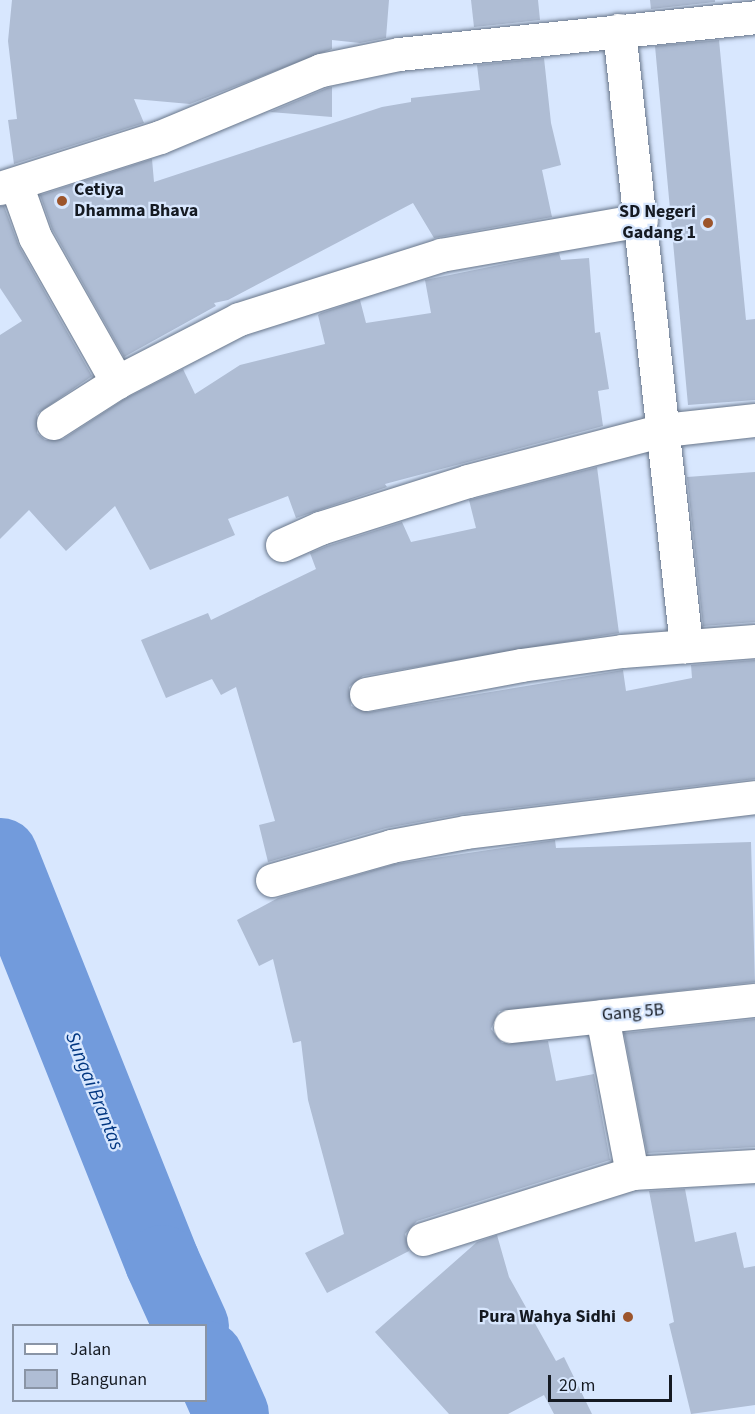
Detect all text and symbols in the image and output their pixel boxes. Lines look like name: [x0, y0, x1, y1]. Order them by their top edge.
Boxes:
place label: Cetiya Dhamma Bhava: [74, 180, 198, 222]
marker: Cetiya Dhamma Bhava: [55, 194, 69, 208]
place label: SD Negeri Gadang 1: [619, 202, 696, 244]
marker: SD Negeri Gadang 1: [701, 216, 715, 230]
street label: Gang 5B: [601, 1000, 665, 1026]
water label: Sungai Brantas: [59, 1028, 129, 1154]
place label: Pura Wahya Sidhi: [478, 1306, 616, 1328]
marker: Pura Wahya Sidhi: [621, 1310, 635, 1324]
legend: [12, 1324, 207, 1402]
text: Jalan: [70, 1337, 111, 1362]
scale bar: [551, 1363, 676, 1401]
text: Bangunan: [70, 1367, 147, 1392]
text: 20 m: [559, 1373, 595, 1398]

